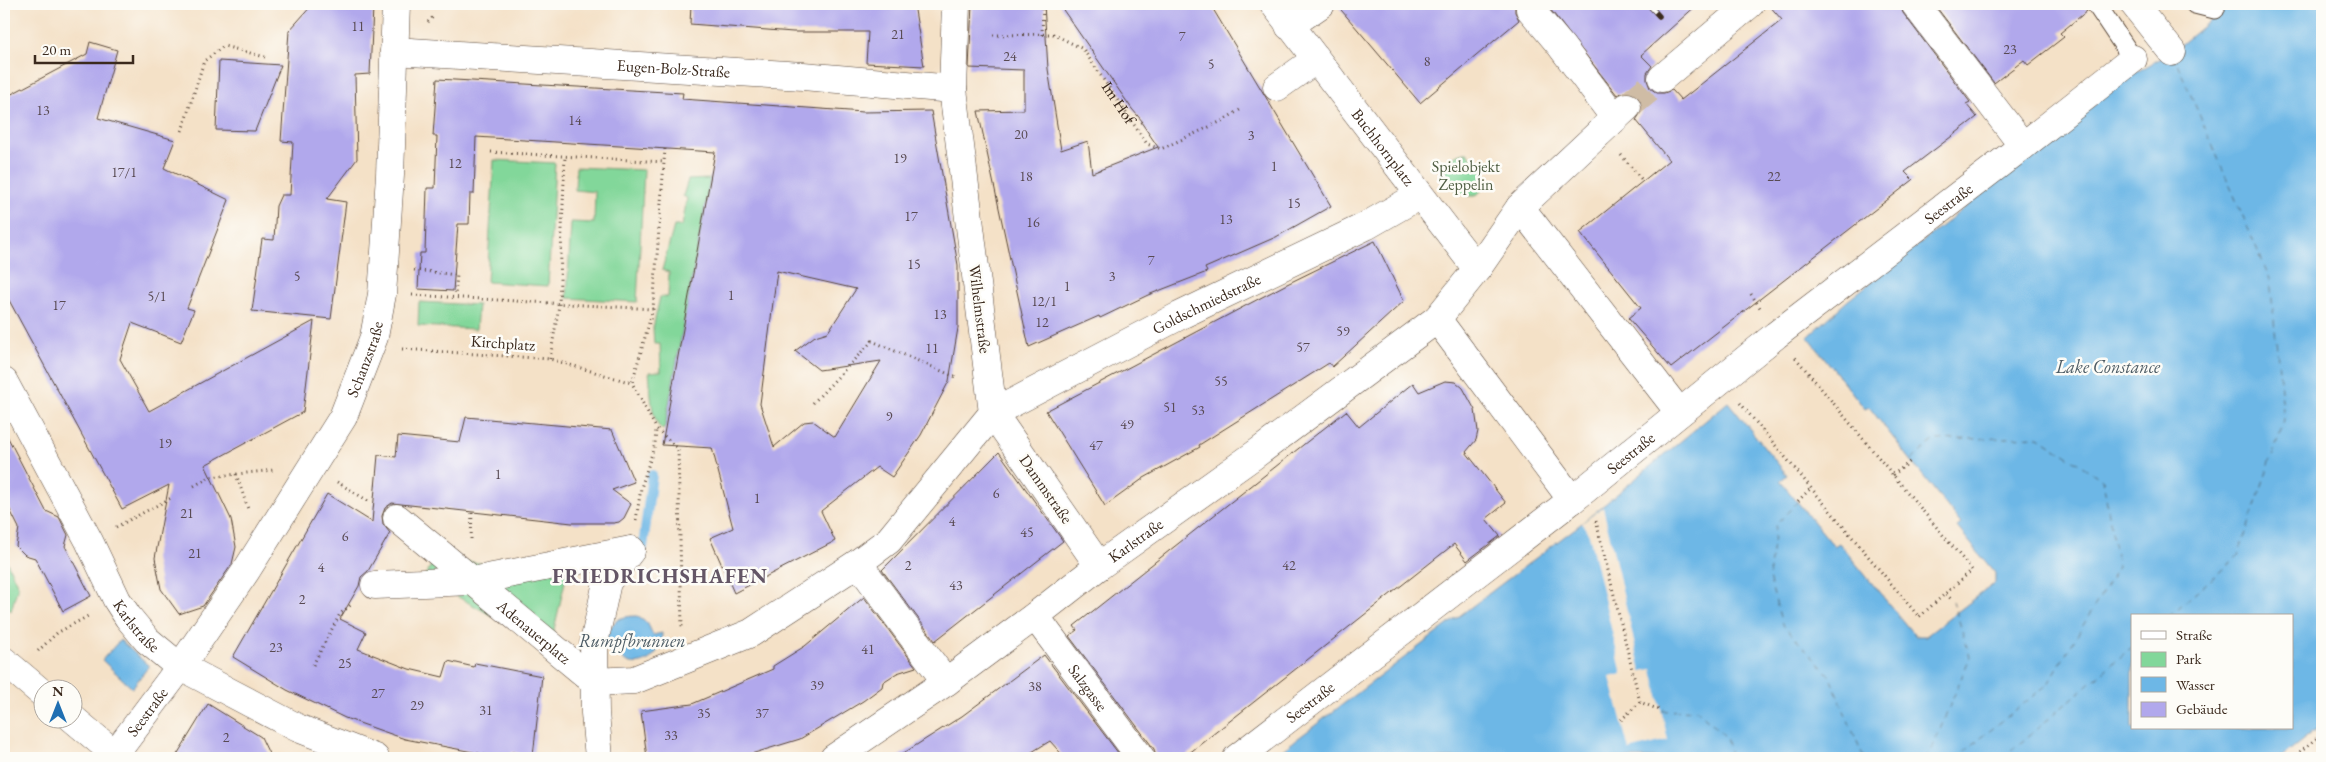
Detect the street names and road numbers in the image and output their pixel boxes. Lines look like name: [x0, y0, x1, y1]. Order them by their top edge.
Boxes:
street label: Eugen-Bolz-Straße: [616, 54, 731, 82]
street label: Im Hof: [1097, 77, 1142, 129]
street label: Buchhornplatz: [1347, 104, 1420, 190]
street label: Seestraße: [1920, 178, 1977, 229]
street label: Wilhelmstraße: [964, 264, 996, 354]
street label: Goldschmiedstraße: [1148, 268, 1264, 339]
street label: Schanzstraße: [341, 320, 387, 400]
street label: Kirchplatz: [470, 330, 536, 356]
street label: Seestraße: [1602, 427, 1659, 479]
street label: Dammstraße: [1015, 450, 1077, 528]
street label: Karlstraße: [1104, 513, 1167, 567]
street label: Adenauerplatz: [492, 594, 575, 668]
street label: Karlstraße: [109, 595, 164, 657]
street label: Salzgasse: [1064, 660, 1113, 715]
street label: Seestraße: [1281, 676, 1339, 727]
street label: Seestraße: [122, 683, 172, 740]

